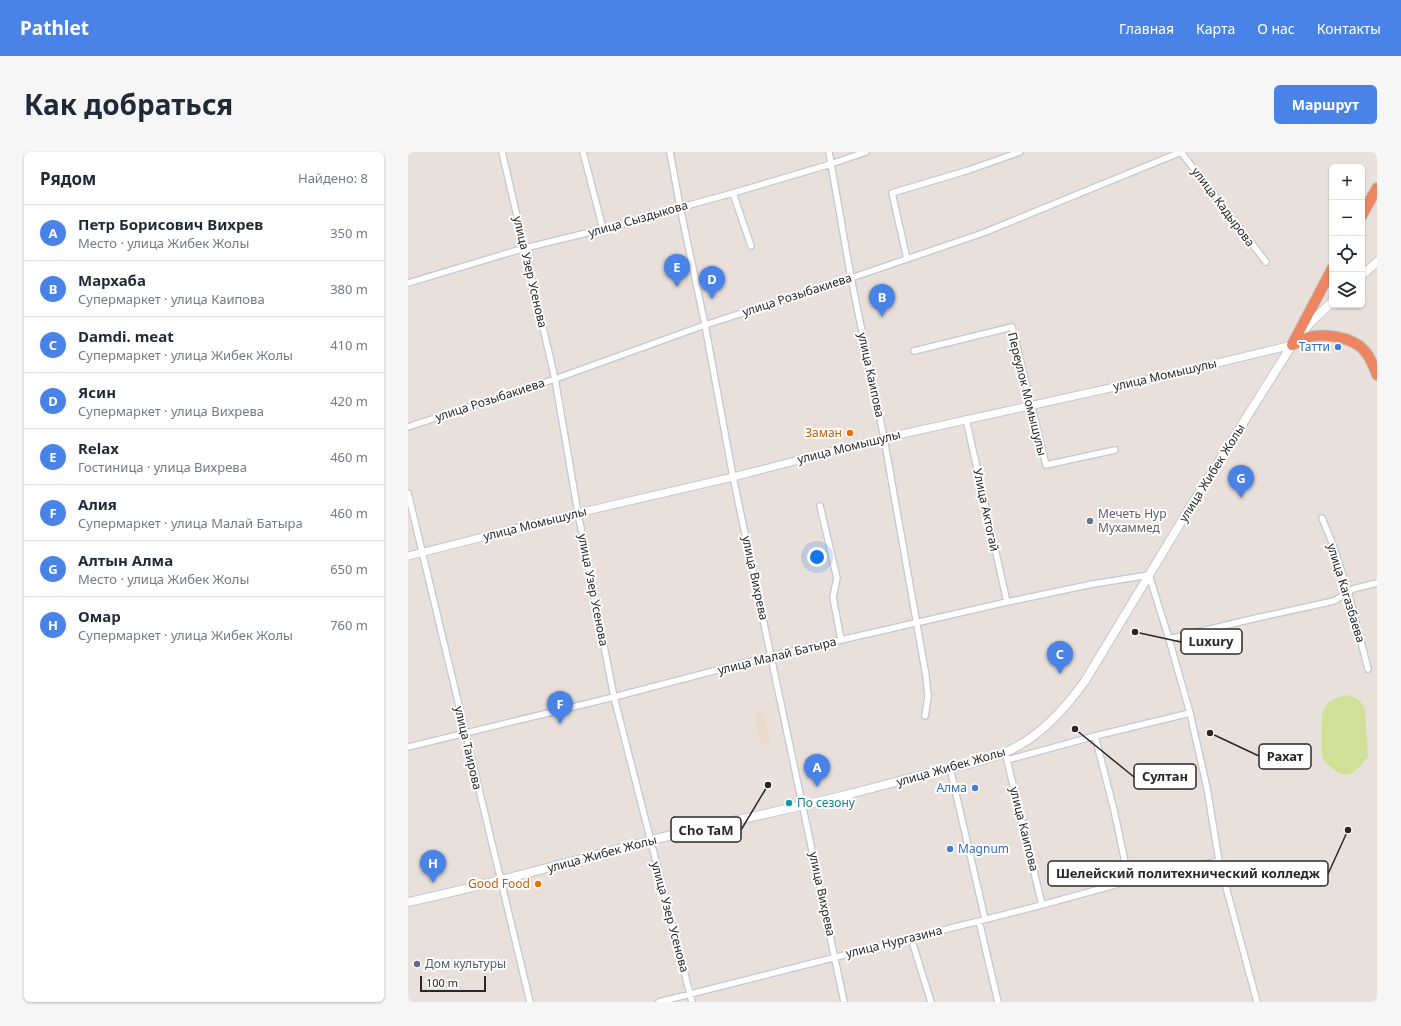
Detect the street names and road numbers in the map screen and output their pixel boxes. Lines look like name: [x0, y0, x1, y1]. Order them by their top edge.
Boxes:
street label: улица Кадырова: [1188, 163, 1259, 250]
street label: улица Сыздыкова: [586, 196, 690, 241]
street label: улица Узер Усенова: [509, 214, 552, 329]
street label: улица Розыбакиева: [740, 269, 854, 320]
street label: Переулок Момышулы: [1004, 330, 1051, 457]
street label: улица Каипова: [854, 331, 889, 419]
street label: улица Момышулы: [1111, 354, 1218, 395]
street label: улица Розыбакиева: [433, 374, 547, 425]
street label: улица Жибек Жолы: [1175, 420, 1249, 525]
street label: улица Момышулы: [795, 425, 902, 468]
street label: Улица Актогай: [969, 467, 1004, 553]
street label: улица Момышулы: [481, 502, 588, 545]
street label: улица Узер Усенова: [574, 532, 613, 648]
street label: улица Вихрева: [738, 534, 773, 622]
street label: улица Кагазбаева: [1323, 541, 1370, 645]
street label: улица Малай Батыра: [716, 633, 838, 678]
street label: улица Таирова: [451, 704, 486, 791]
street label: улица Жибек Жолы: [894, 743, 1007, 790]
street label: улица Каипова: [1006, 785, 1043, 873]
street label: улица Жибек Жолы: [545, 831, 658, 876]
street label: улица Вихрева: [805, 850, 840, 938]
street label: улица Узер Усенова: [647, 860, 693, 974]
street label: улица Нургазина: [844, 921, 944, 962]

